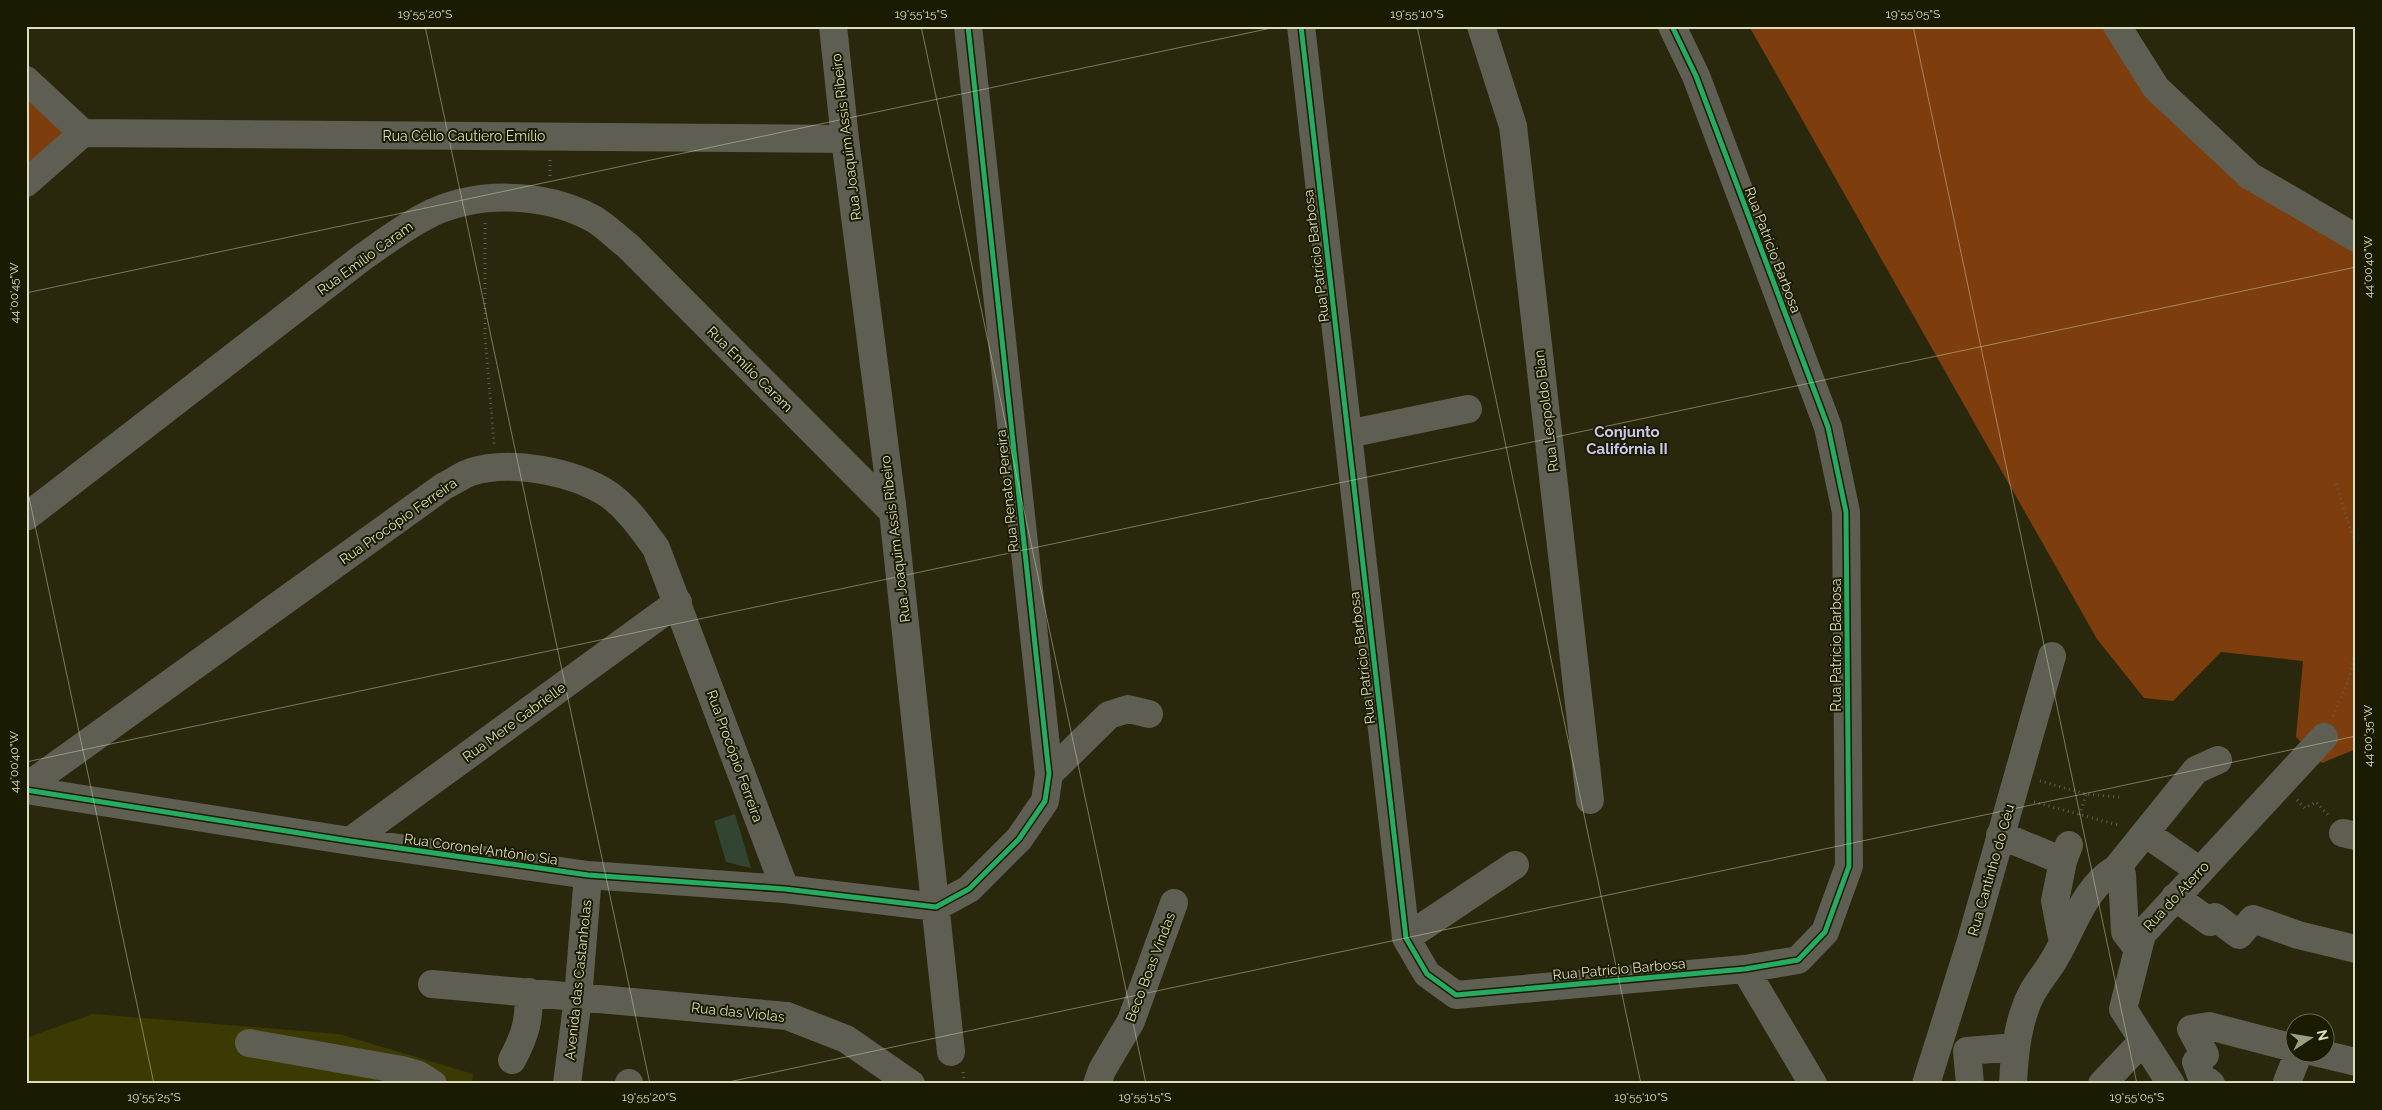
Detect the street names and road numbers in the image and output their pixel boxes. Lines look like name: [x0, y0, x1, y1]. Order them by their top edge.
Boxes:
street label: Rua Joaquim Assis Ribeiro: [828, 53, 864, 221]
street label: Rua Célio Cautiero Emílio: [383, 128, 545, 144]
street label: Rua Patrício Barbosa: [1742, 185, 1804, 315]
street label: Rua Patrício Barbosa: [1300, 189, 1332, 323]
street label: Rua Emílio Caram: [314, 218, 416, 298]
street label: Rua Emílio Caram: [704, 323, 796, 415]
street label: Rua Leopoldo Bian: [1531, 349, 1561, 473]
street label: Rua Renato Pereira: [993, 429, 1021, 553]
street label: Rua Joaquim Assis Ribeiro: [877, 455, 913, 623]
street label: Rua Procópio Ferreira: [336, 475, 460, 567]
street label: Rua Patrício Barbosa: [1828, 578, 1844, 712]
street label: Rua Patrício Barbosa: [1346, 591, 1378, 725]
street label: Rua Mere Gabrielle: [459, 679, 569, 765]
street label: Rua Procópio Ferreira: [704, 688, 766, 824]
street label: Rua Cantinho do Céu: [1964, 802, 2018, 938]
street label: Rua Coronel Antônio Sia: [403, 830, 559, 868]
street label: Rua do Aterro: [2140, 858, 2212, 934]
street label: Avenida das Castanholas: [562, 899, 594, 1061]
street label: Beco Boas Vindas: [1122, 910, 1178, 1024]
street label: Rua Patrício Barbosa: [1552, 955, 1686, 983]
street label: Rua das Violas: [690, 999, 786, 1025]

